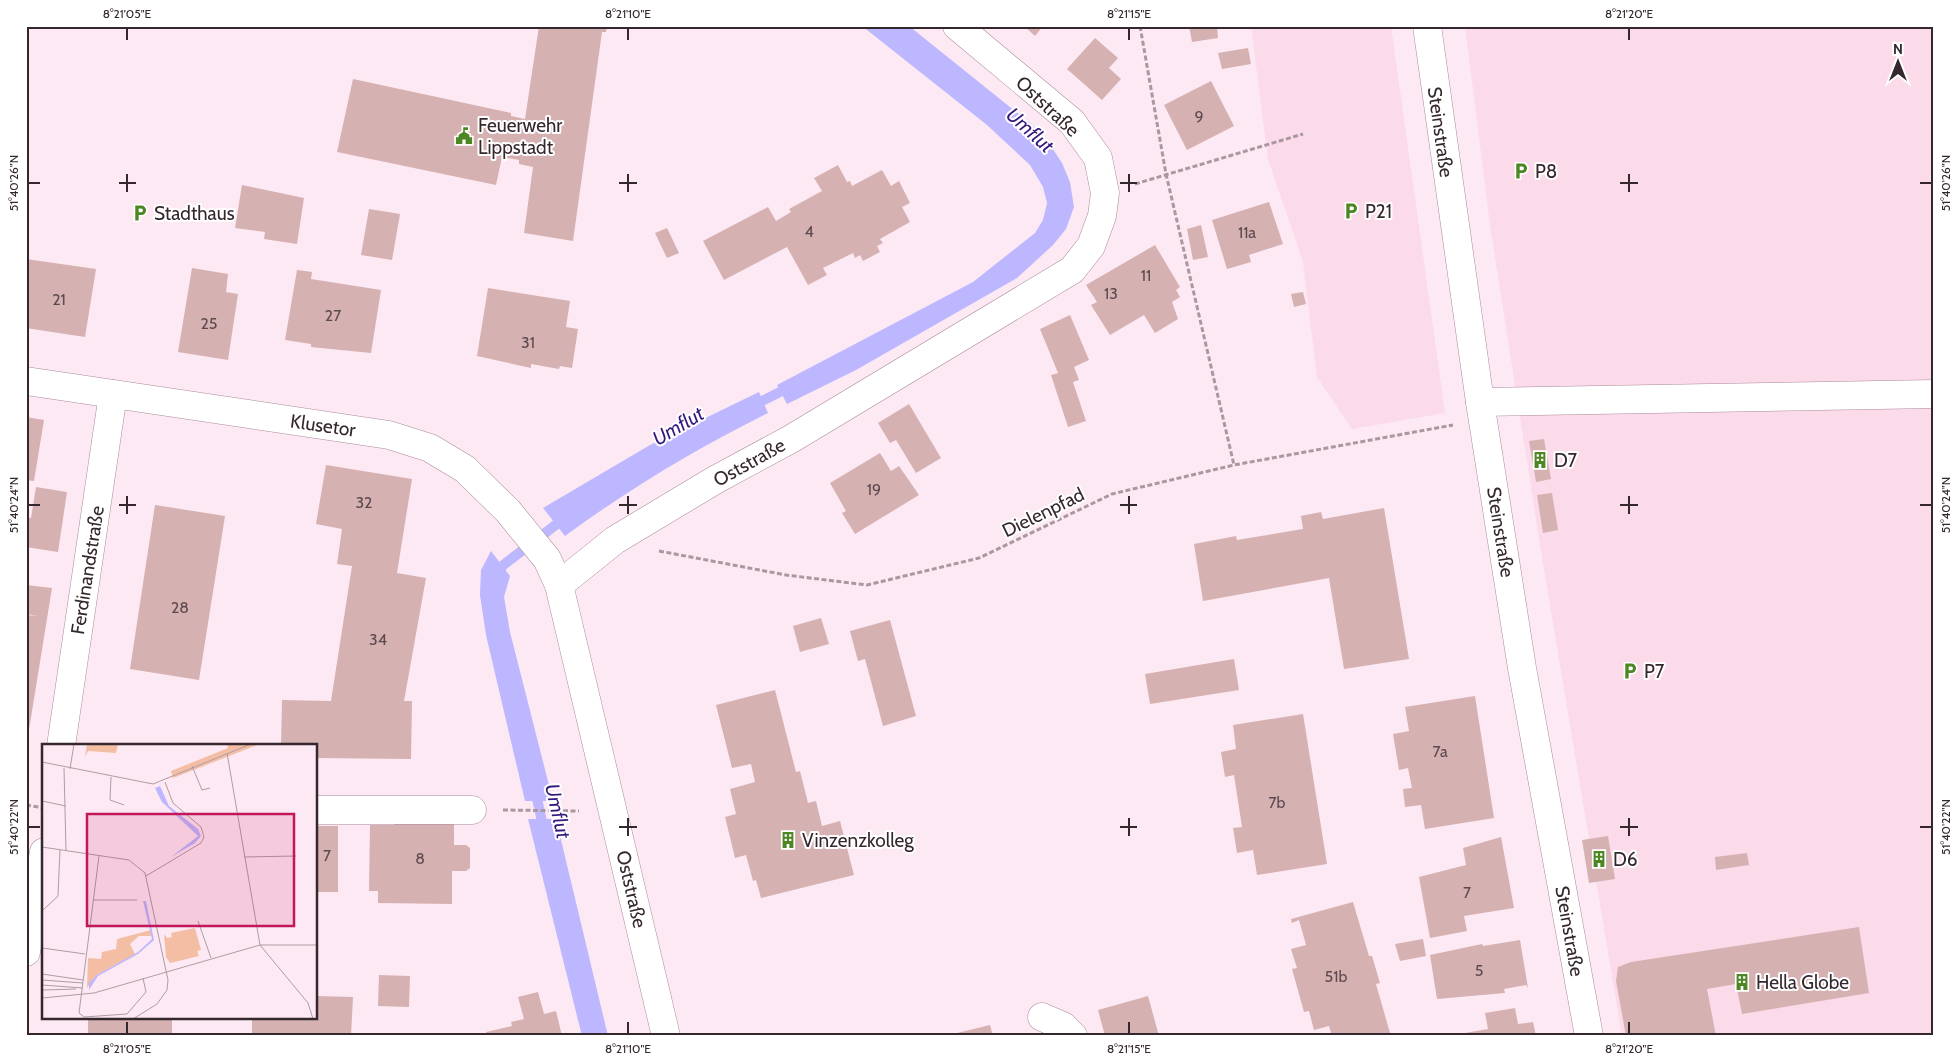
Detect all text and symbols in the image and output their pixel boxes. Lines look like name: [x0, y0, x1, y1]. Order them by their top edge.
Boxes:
text: 8°21'05"E: [103, 6, 152, 21]
text: 8°21'10"E: [605, 6, 651, 21]
text: 8°21'15"E: [1107, 6, 1151, 21]
text: 8°21'20"E: [1605, 6, 1653, 21]
north arrow: [1872, 38, 1922, 88]
text: N: [1893, 40, 1903, 58]
street label: Oststraße: [1011, 71, 1084, 142]
street label: Steinstraße: [1423, 85, 1458, 179]
water label: Umflut: [1001, 102, 1059, 158]
house number: 9: [1194, 107, 1204, 126]
place label: Feuerwehr Lippstadt: [478, 114, 562, 159]
public building icon: Feuerwehr Lippstadt: [454, 126, 474, 146]
text: 51°40'26"N: [6, 155, 21, 211]
text: 51°40'26"N: [1938, 155, 1953, 211]
place label: P8: [1535, 160, 1557, 183]
parking icon: P8: [1511, 161, 1531, 181]
place label: P21: [1365, 200, 1392, 223]
parking icon: P21: [1341, 201, 1361, 221]
place label: Stadthaus: [154, 202, 235, 225]
parking icon: Stadthaus: [130, 203, 150, 223]
house number: 4: [804, 222, 814, 241]
house number: 11a: [1238, 223, 1256, 242]
house number: 11: [1141, 266, 1151, 285]
house number: 13: [1104, 284, 1118, 303]
house number: 21: [52, 290, 66, 309]
house number: 27: [325, 306, 341, 325]
house number: 25: [200, 314, 218, 333]
house number: 31: [521, 333, 535, 352]
water label: Umflut: [648, 401, 709, 451]
street label: Klusetor: [289, 410, 357, 441]
street label: Oststraße: [709, 433, 789, 492]
place label: D7: [1554, 449, 1578, 472]
building icon: D7: [1530, 450, 1550, 470]
text: 51°40'24"N: [6, 477, 21, 533]
text: 51°40'24"N: [1938, 477, 1953, 533]
house number: 19: [867, 480, 881, 499]
street label: Dielenpfad: [998, 483, 1088, 542]
street label: Steinstraße: [1482, 485, 1519, 579]
house number: 32: [355, 493, 373, 512]
street label: Ferdinandstraße: [66, 504, 109, 636]
house number: 28: [171, 598, 189, 617]
house number: 34: [369, 630, 387, 649]
place label: P7: [1644, 660, 1665, 683]
parking icon: P7: [1620, 661, 1640, 681]
house number: 7a: [1432, 742, 1448, 761]
inset map: [42, 744, 318, 1020]
water label: Umflut: [540, 781, 576, 842]
house number: 7b: [1269, 793, 1286, 812]
text: 51°40'22"N: [6, 799, 21, 855]
text: 51°40'22"N: [1938, 799, 1953, 855]
place label: Vinzenzkolleg: [802, 829, 914, 852]
building icon: Vinzenzkolleg: [778, 830, 798, 850]
house number: 7: [323, 846, 331, 865]
street label: Oststraße: [611, 848, 652, 930]
place label: D6: [1613, 848, 1638, 871]
house number: 8: [415, 849, 425, 868]
building icon: D6: [1589, 849, 1609, 869]
house number: 7: [1463, 883, 1471, 902]
street label: Steinstraße: [1550, 884, 1589, 978]
house number: 5: [1475, 961, 1483, 980]
house number: 51b: [1325, 967, 1347, 986]
place label: Hella Globe: [1756, 971, 1849, 994]
building icon: Hella Globe: [1732, 972, 1752, 992]
text: 8°21'05"E: [103, 1041, 152, 1056]
text: 8°21'10"E: [605, 1041, 651, 1056]
text: 8°21'15"E: [1107, 1041, 1151, 1056]
text: 8°21'20"E: [1605, 1041, 1653, 1056]

